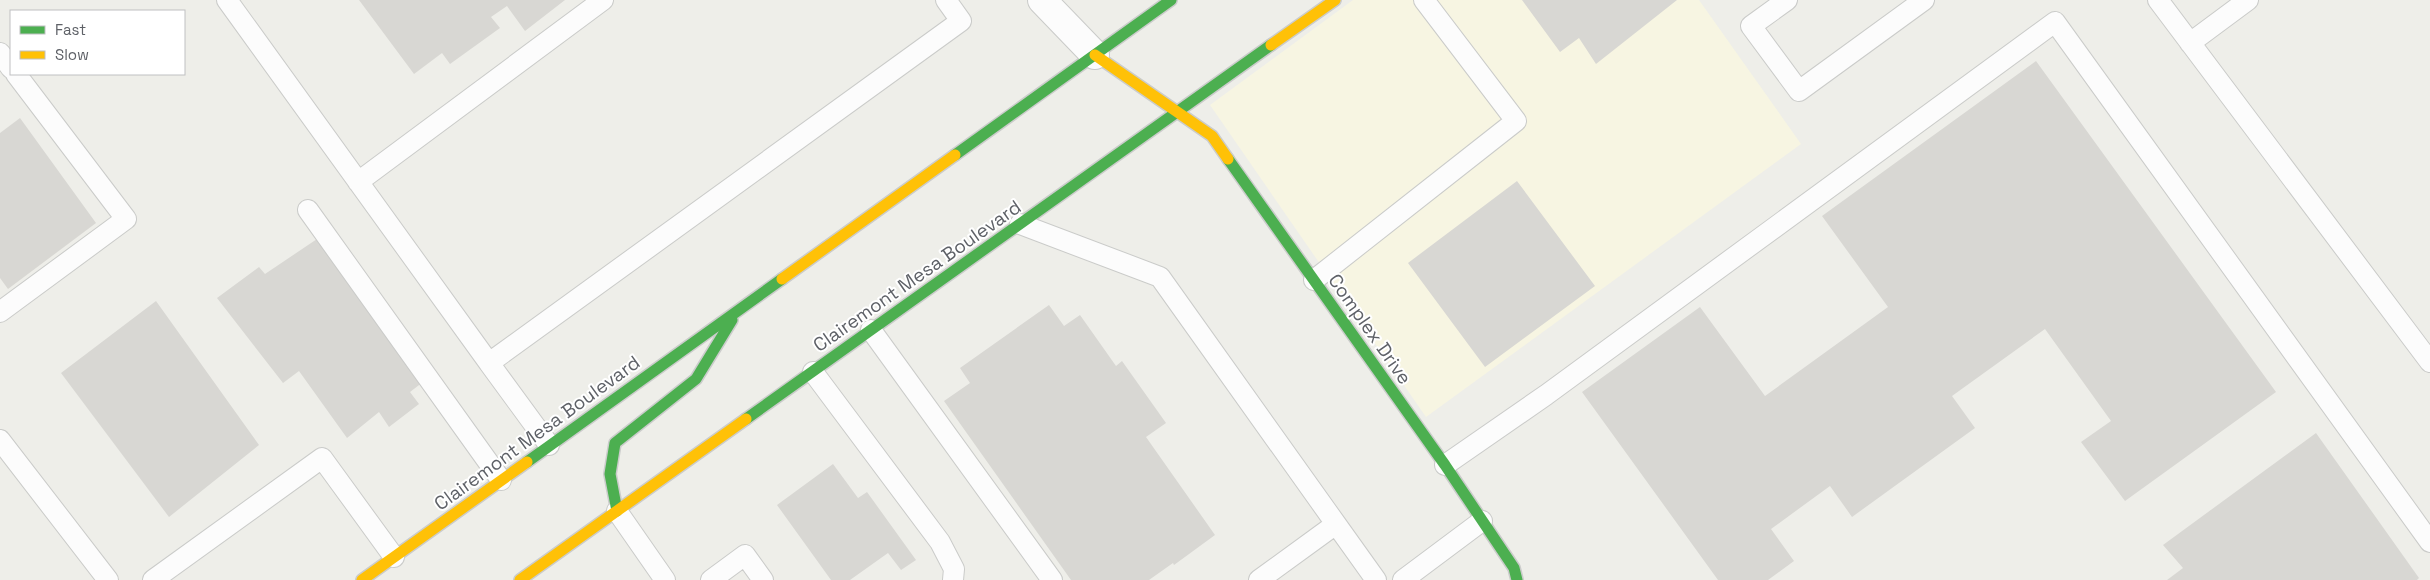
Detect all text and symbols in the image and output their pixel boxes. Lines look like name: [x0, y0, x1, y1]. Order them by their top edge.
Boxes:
legend: [10, 10, 185, 75]
text: Fast: [55, 20, 86, 39]
text: Slow: [55, 45, 89, 64]
street label: Clairemont Mesa Boulevard: [808, 195, 1026, 357]
street label: Complex Drive: [1323, 269, 1417, 389]
street label: Clairemont Mesa Boulevard: [429, 350, 645, 516]

